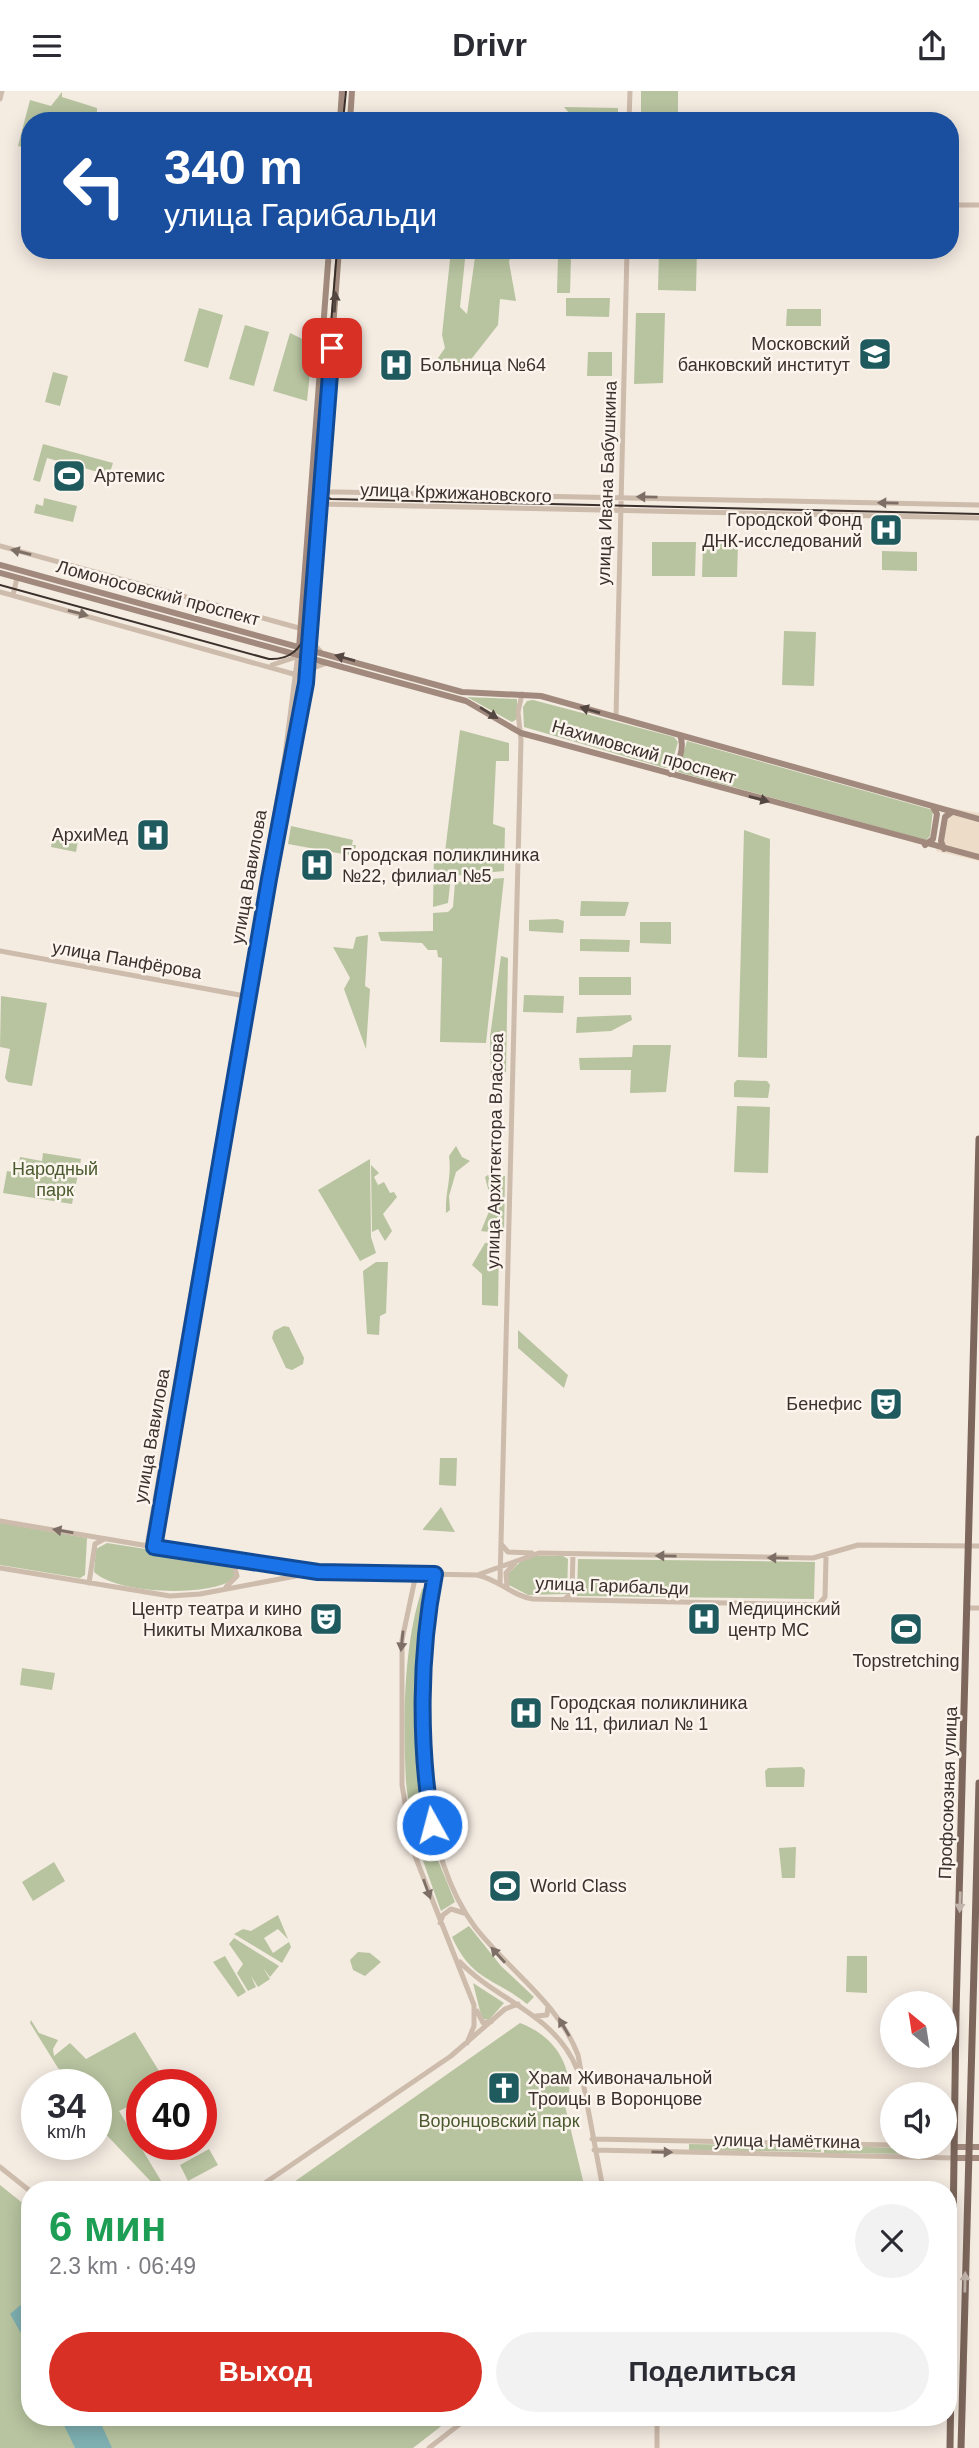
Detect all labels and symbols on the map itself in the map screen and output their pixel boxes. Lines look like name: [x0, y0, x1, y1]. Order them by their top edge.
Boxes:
one-way arrow: [330, 290, 341, 312]
pin: [302, 318, 362, 378]
place label: Московский банковский институт: [678, 334, 850, 375]
school or university icon: Московский банковский институт: [856, 335, 894, 373]
hospital icon: Больница №64: [377, 346, 415, 384]
place label: Больница №64: [420, 355, 546, 375]
street label: улица Ивана Бабушкина: [593, 379, 621, 586]
sports icon: Артемис: [50, 457, 88, 495]
place label: Артемис: [94, 466, 165, 486]
street label: улица Кржижановского: [360, 480, 552, 506]
one-way arrow: [635, 491, 657, 503]
one-way arrow: [876, 497, 898, 509]
place label: Городской Фонд ДНК-исследований: [702, 510, 862, 551]
hospital icon: Городской Фонд ДНК-исследований: [867, 511, 905, 549]
one-way arrow: [10, 546, 32, 557]
street label: Ломоносовский проспект: [54, 556, 262, 630]
one-way arrow: [68, 608, 90, 619]
one-way arrow: [334, 653, 355, 663]
one-way arrow: [579, 704, 601, 715]
one-way arrow: [480, 707, 499, 720]
street label: Нахимовский проспект: [550, 716, 738, 788]
one-way arrow: [749, 794, 770, 804]
street label: улица Вавилова: [227, 807, 271, 946]
hospital icon: АрхиМед: [134, 816, 172, 854]
place label: АрхиМед: [52, 825, 128, 845]
place label: Городская поликлиника №22, филиал №5: [342, 845, 541, 886]
hospital icon: Городская поликлиника №22, филиал №5: [298, 846, 336, 884]
street label: улица Панфёрова: [51, 937, 204, 983]
street label: улица Архитектора Власова: [483, 1032, 507, 1269]
park label: Народный парк: [12, 1159, 98, 1200]
street label: улица Вавилова: [130, 1366, 174, 1505]
theatre icon: Бенефис: [867, 1385, 905, 1423]
place label: Бенефис: [786, 1394, 862, 1414]
one-way arrow: [52, 1525, 74, 1536]
one-way arrow: [655, 1550, 677, 1561]
one-way arrow: [767, 1552, 789, 1564]
street label: улица Гарибальди: [535, 1573, 689, 1599]
place label: Центр театра и кино Никиты Михалкова: [132, 1599, 303, 1640]
place label: Медицинский центр МС: [728, 1599, 841, 1640]
theatre icon: Центр театра и кино Никиты Михалкова: [307, 1600, 345, 1638]
hospital icon: Медицинский центр МС: [685, 1600, 723, 1638]
sports icon: Topstretching: [887, 1610, 925, 1648]
one-way arrow: [397, 1630, 408, 1652]
place label: Topstretching: [852, 1651, 960, 1671]
place label: Городская поликлиника № 11, филиал № 1: [550, 1693, 749, 1734]
hospital icon: Городская поликлиника № 11, филиал № 1: [507, 1694, 545, 1732]
street label: Профсоюзная улица: [935, 1705, 961, 1880]
position arrow: [395, 1788, 469, 1862]
sports icon: World Class: [486, 1867, 524, 1905]
place label: World Class: [530, 1876, 627, 1896]
one-way arrow: [422, 1879, 433, 1900]
one-way arrow: [955, 1891, 966, 1913]
one-way arrow: [490, 1946, 506, 1964]
north arrow: [880, 1991, 957, 2069]
one-way arrow: [558, 2018, 571, 2037]
place label: Храм Живоначальной Троицы в Воронцове: [528, 2068, 712, 2109]
speed limit sign: 40: [126, 2069, 217, 2160]
church icon: Храм Живоначальной Троицы в Воронцове: [485, 2069, 523, 2107]
park label: Воронцовский парк: [418, 2111, 580, 2131]
street label: улица Намёткина: [714, 2130, 861, 2152]
one-way arrow: [652, 2146, 674, 2157]
one-way arrow: [959, 2271, 971, 2293]

